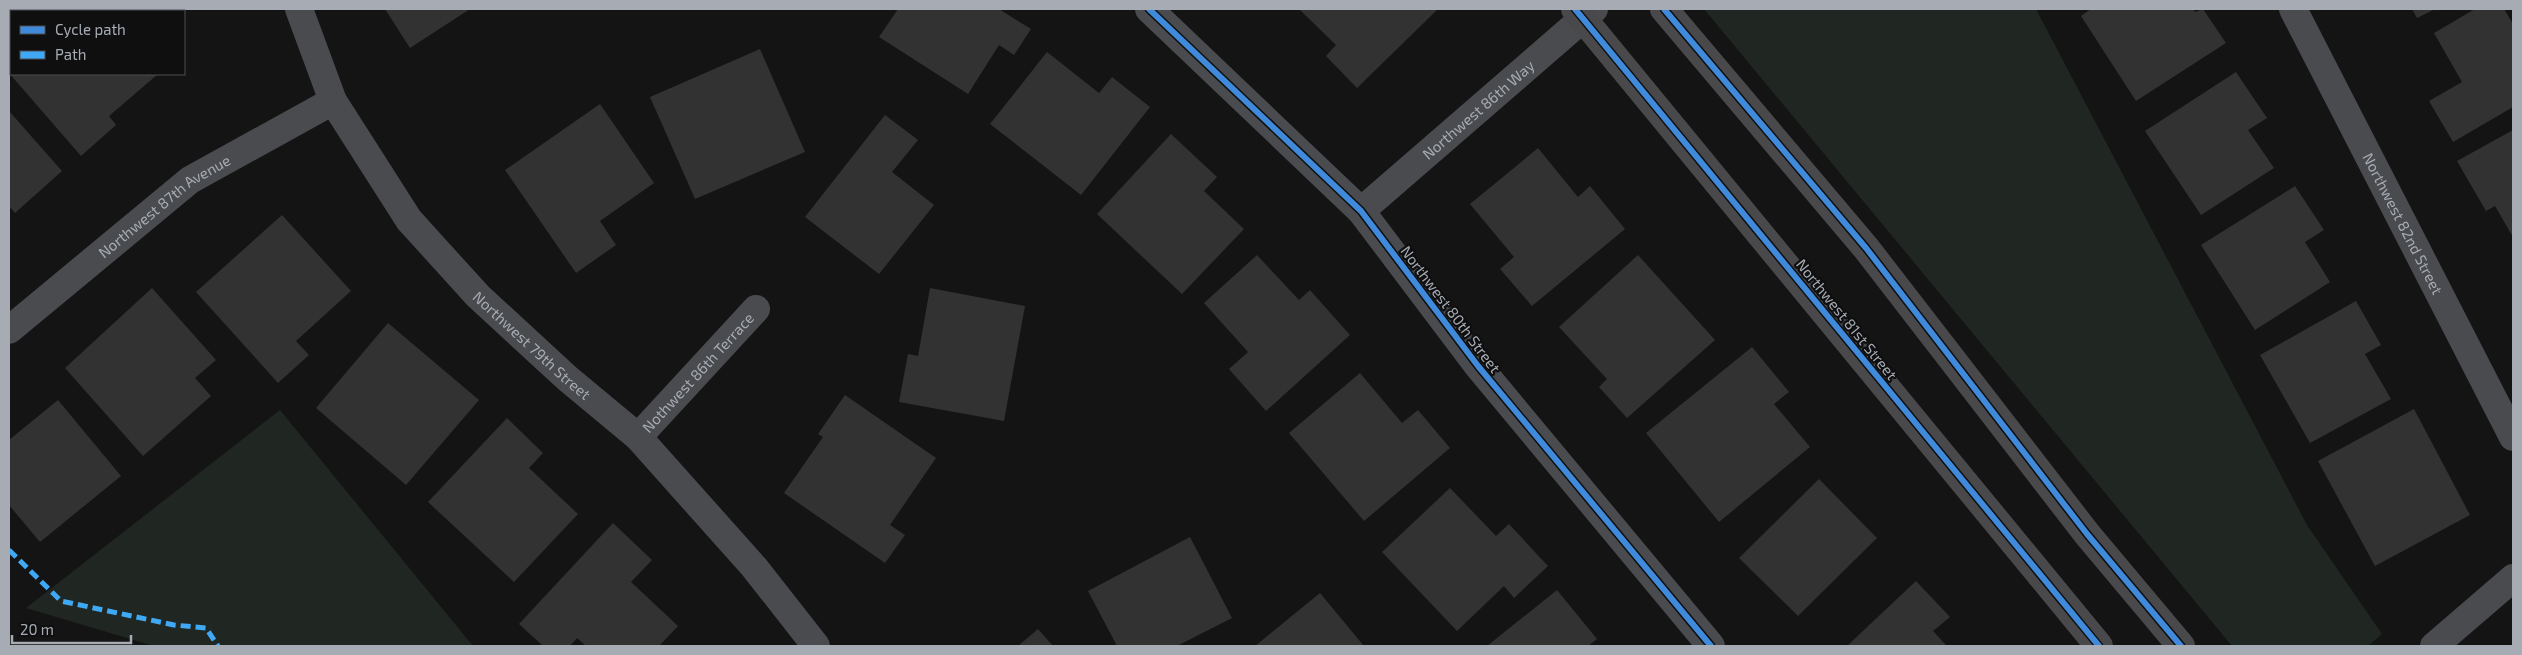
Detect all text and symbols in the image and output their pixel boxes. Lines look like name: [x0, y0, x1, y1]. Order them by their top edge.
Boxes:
legend: [10, 10, 185, 75]
text: Cycle path: [55, 20, 126, 38]
text: Path: [55, 45, 86, 63]
street label: Northwest 86th Way: [1419, 56, 1538, 163]
street label: Northwest 82nd Street: [2359, 150, 2447, 297]
street label: Northwest 87th Avenue: [94, 151, 233, 261]
street label: Northwest 80th Street: [1397, 242, 1505, 376]
street label: Northwest 81st Street: [1793, 255, 1901, 383]
street label: Northwest 79th Street: [470, 287, 595, 403]
street label: Nothwest 86th Terrace: [638, 309, 757, 436]
scale bar: [12, 612, 131, 644]
text: 20 m: [20, 620, 54, 638]

